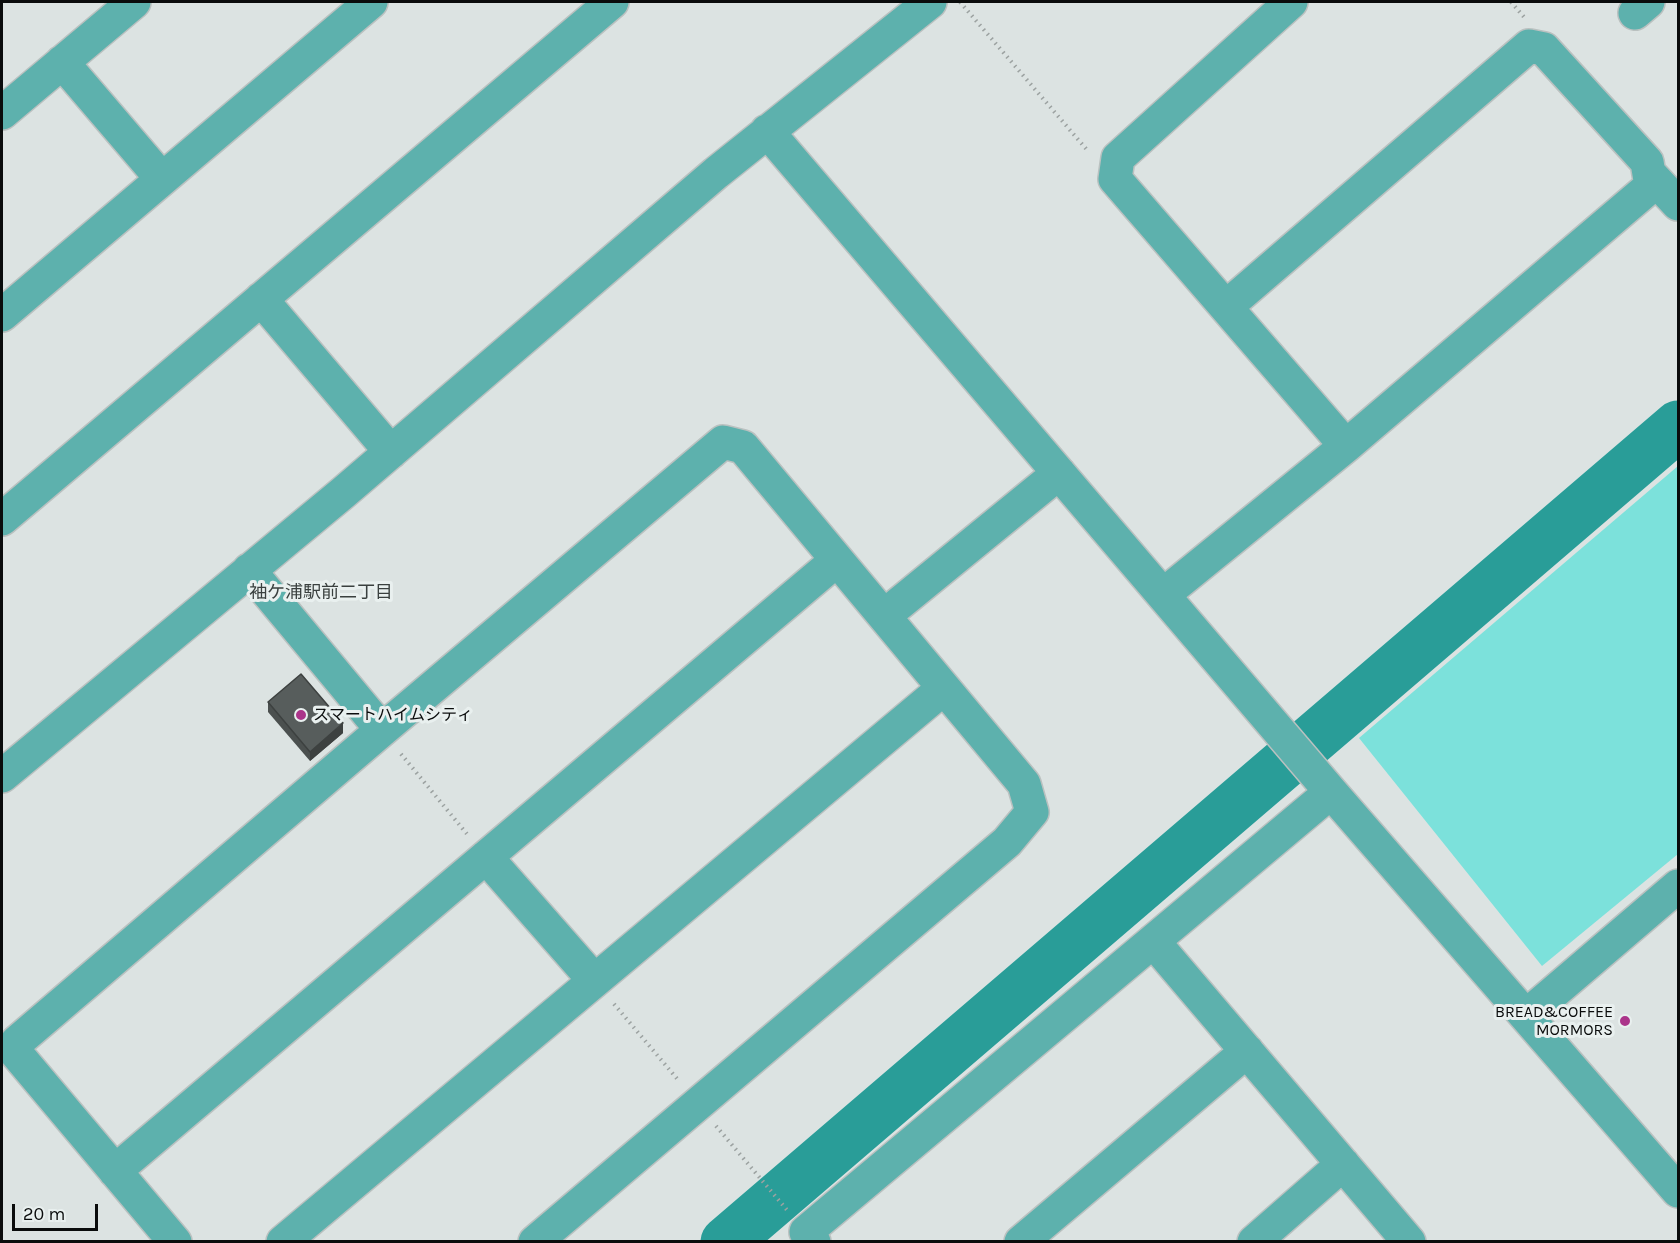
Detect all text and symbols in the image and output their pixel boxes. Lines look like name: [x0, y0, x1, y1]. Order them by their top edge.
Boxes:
district label: 袖ケ浦駅前二丁目: [249, 582, 393, 604]
place label: スマートハイムシティ: [313, 705, 473, 725]
marker: スマートハイムシティ: [294, 708, 308, 722]
place label: BREAD&COFFEE MORMORS: [1495, 1002, 1613, 1040]
marker: BREAD&COFFEE MORMORS: [1618, 1014, 1632, 1028]
scale bar: [15, 1192, 100, 1230]
text: 20 m: [23, 1203, 65, 1225]

